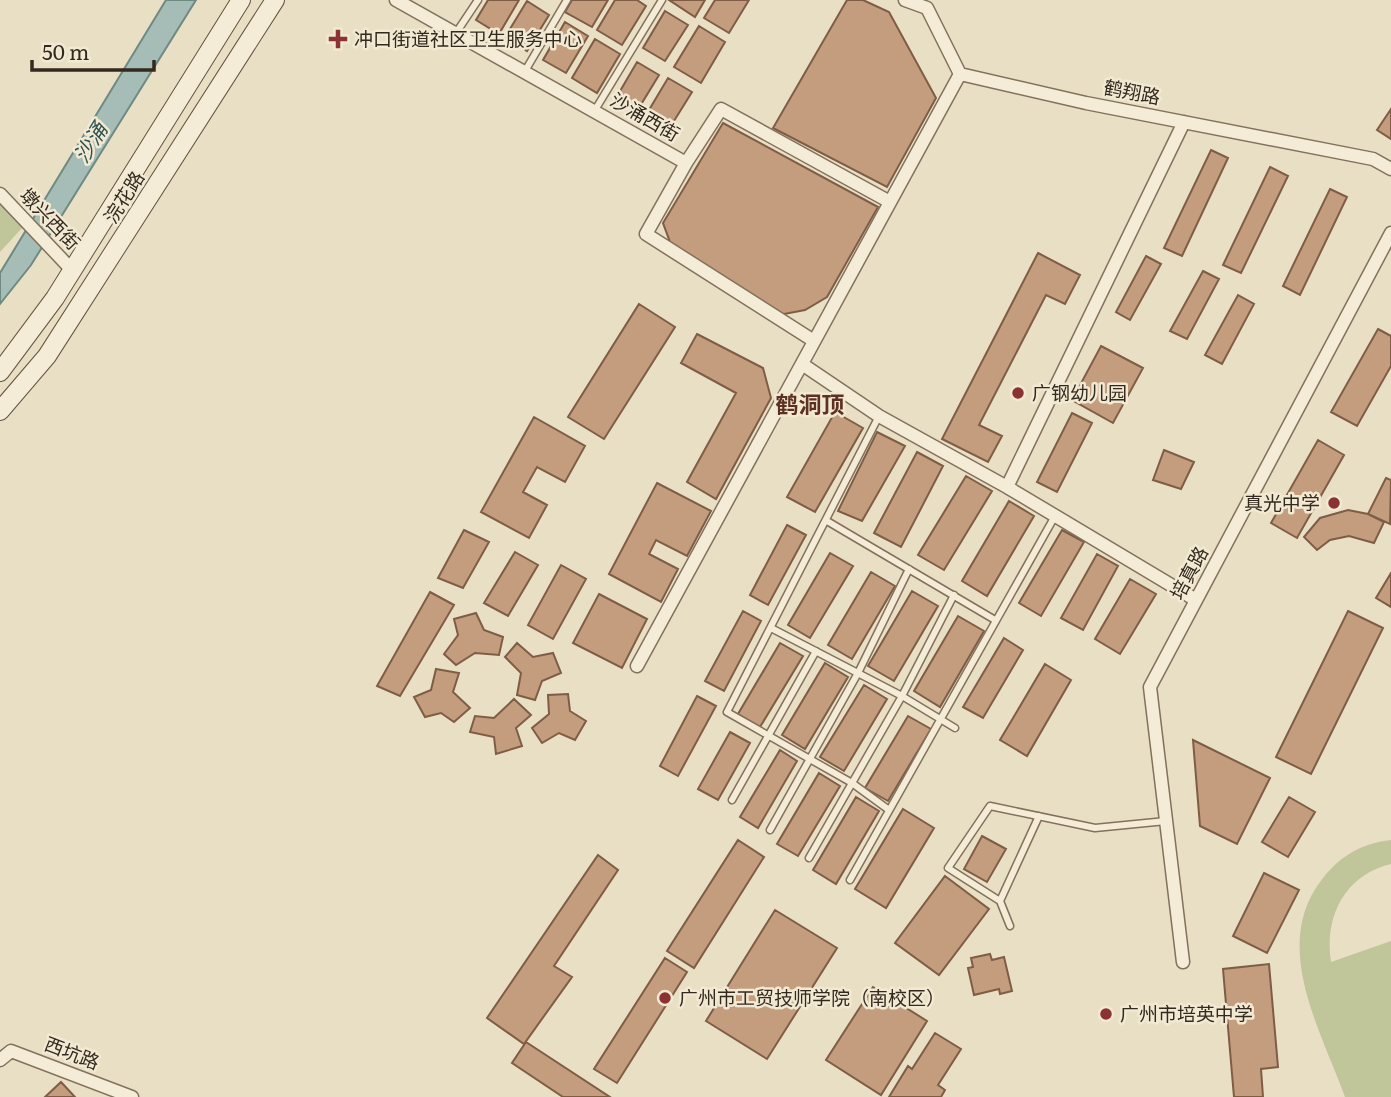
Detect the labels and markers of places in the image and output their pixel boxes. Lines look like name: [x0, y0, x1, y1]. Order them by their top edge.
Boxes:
place label: 冲口街道社区卫生服务中心: [354, 24, 582, 52]
marker: 冲口街道社区卫生服务中心: [328, 29, 348, 49]
place label: 广钢幼儿园: [1032, 378, 1127, 406]
marker: 广钢幼儿园: [1010, 385, 1026, 401]
place label: 真光中学: [1244, 488, 1320, 516]
marker: 真光中学: [1326, 495, 1342, 511]
place label: 广州市工贸技师学院（南校区）: [679, 983, 945, 1011]
marker: 广州市工贸技师学院（南校区）: [657, 990, 673, 1006]
place label: 广州市培英中学: [1120, 999, 1253, 1027]
marker: 广州市培英中学: [1098, 1006, 1114, 1022]

